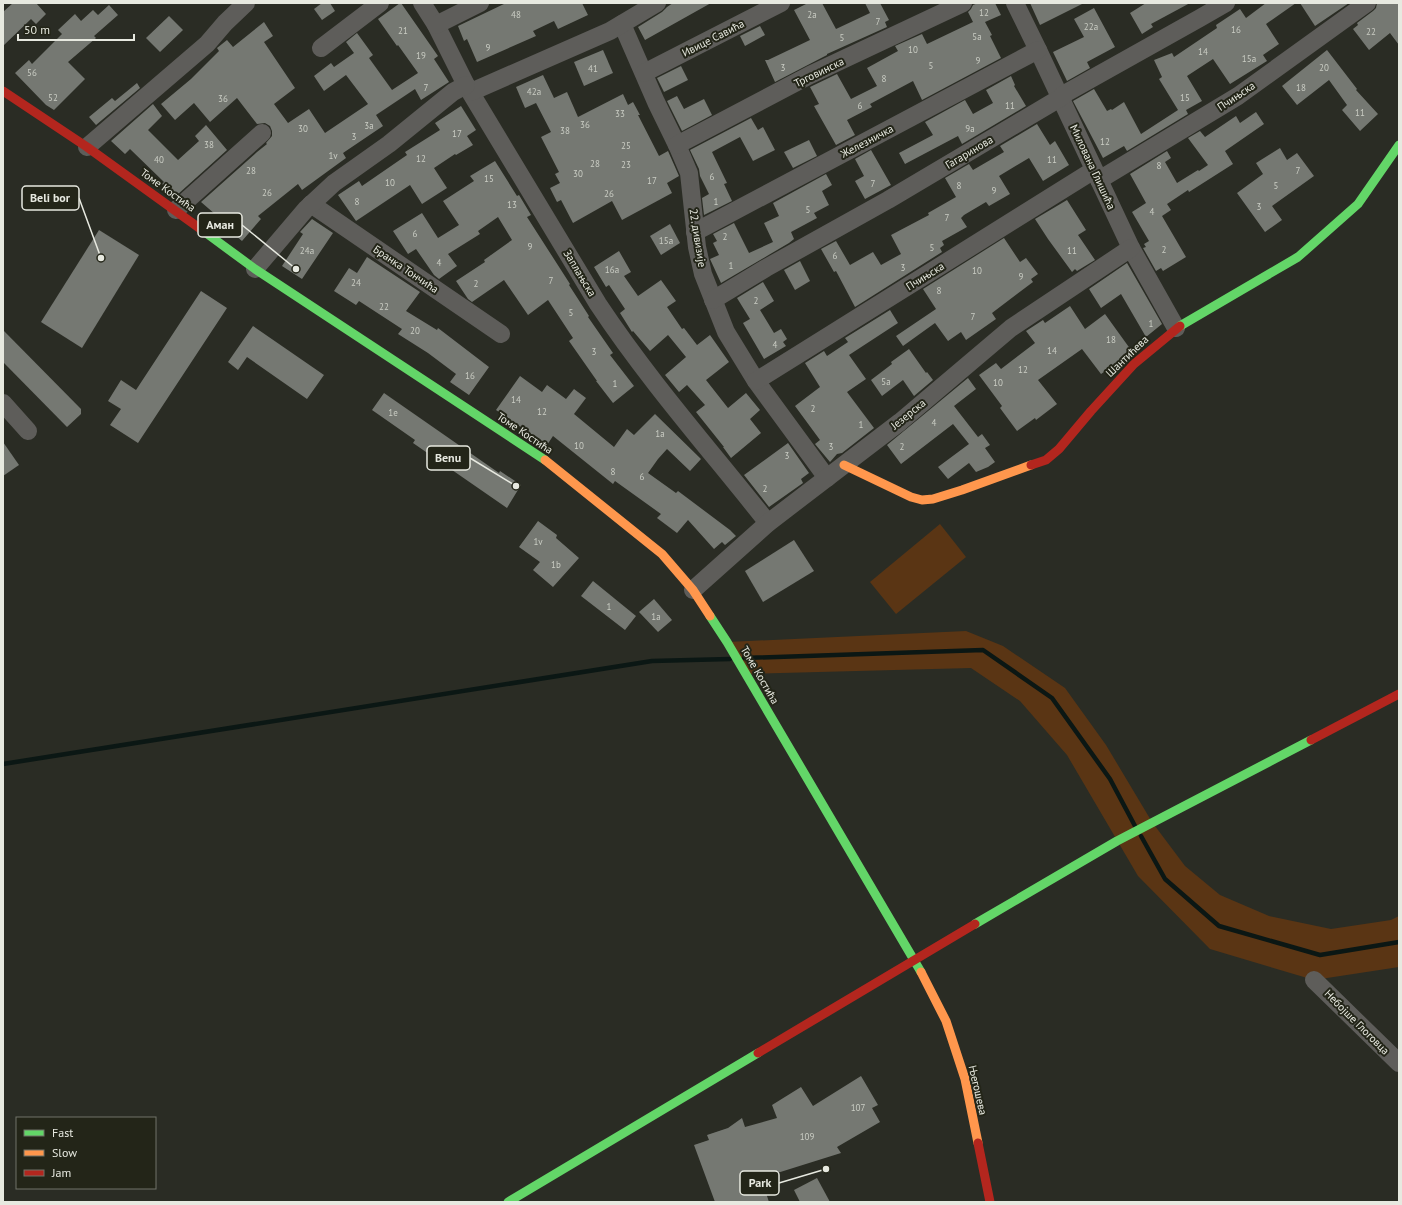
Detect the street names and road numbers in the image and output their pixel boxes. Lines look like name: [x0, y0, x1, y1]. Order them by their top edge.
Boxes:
street label: Ивице Савића: [679, 16, 747, 60]
street label: Трговинска: [792, 54, 846, 90]
street label: Пчињска: [1214, 78, 1258, 114]
street label: Железничка: [837, 121, 896, 161]
street label: Милована Глишића: [1067, 122, 1119, 212]
street label: Гагаринова: [943, 132, 995, 172]
street label: Томе Костића: [138, 165, 198, 215]
street label: 22. дивизије: [686, 208, 710, 269]
street label: Бранка Тончића: [371, 242, 441, 296]
street label: Заплањска: [561, 247, 599, 299]
street label: Пчињска: [903, 259, 947, 293]
street label: Шантићева: [1103, 332, 1151, 380]
street label: Језерска: [887, 396, 928, 433]
street label: Томе Костића: [494, 409, 556, 457]
street label: Томе Костића: [738, 643, 782, 707]
street label: Небојше Глоговца: [1322, 987, 1392, 1057]
street label: Његошева: [965, 1064, 991, 1116]

